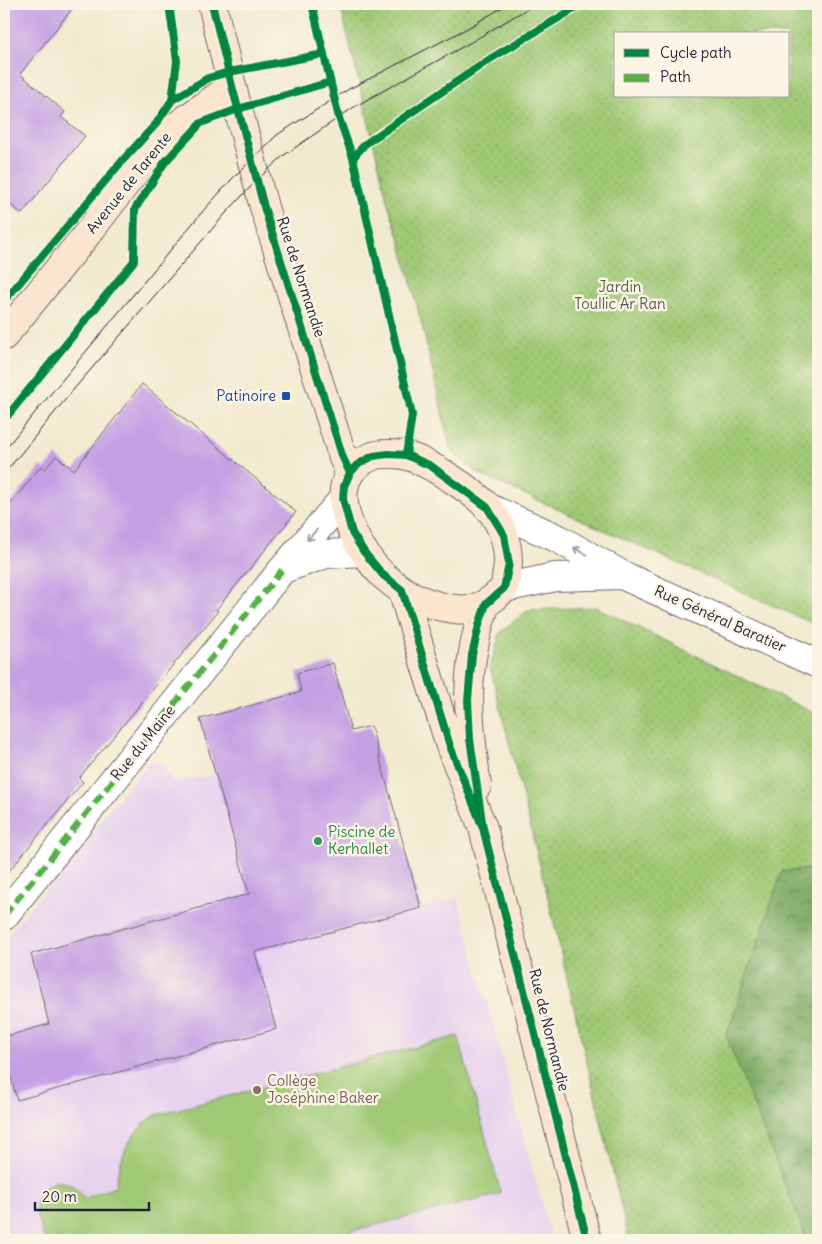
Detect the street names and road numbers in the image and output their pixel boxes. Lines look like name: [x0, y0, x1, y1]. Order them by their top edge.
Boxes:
street label: Avenue de Tarente: [82, 128, 175, 237]
street label: Rue de Normandie: [273, 214, 330, 340]
street label: Rue Général Baratier: [651, 581, 789, 656]
street label: Rue du Maine: [106, 701, 179, 784]
street label: Rue de Normandie: [525, 967, 574, 1093]

